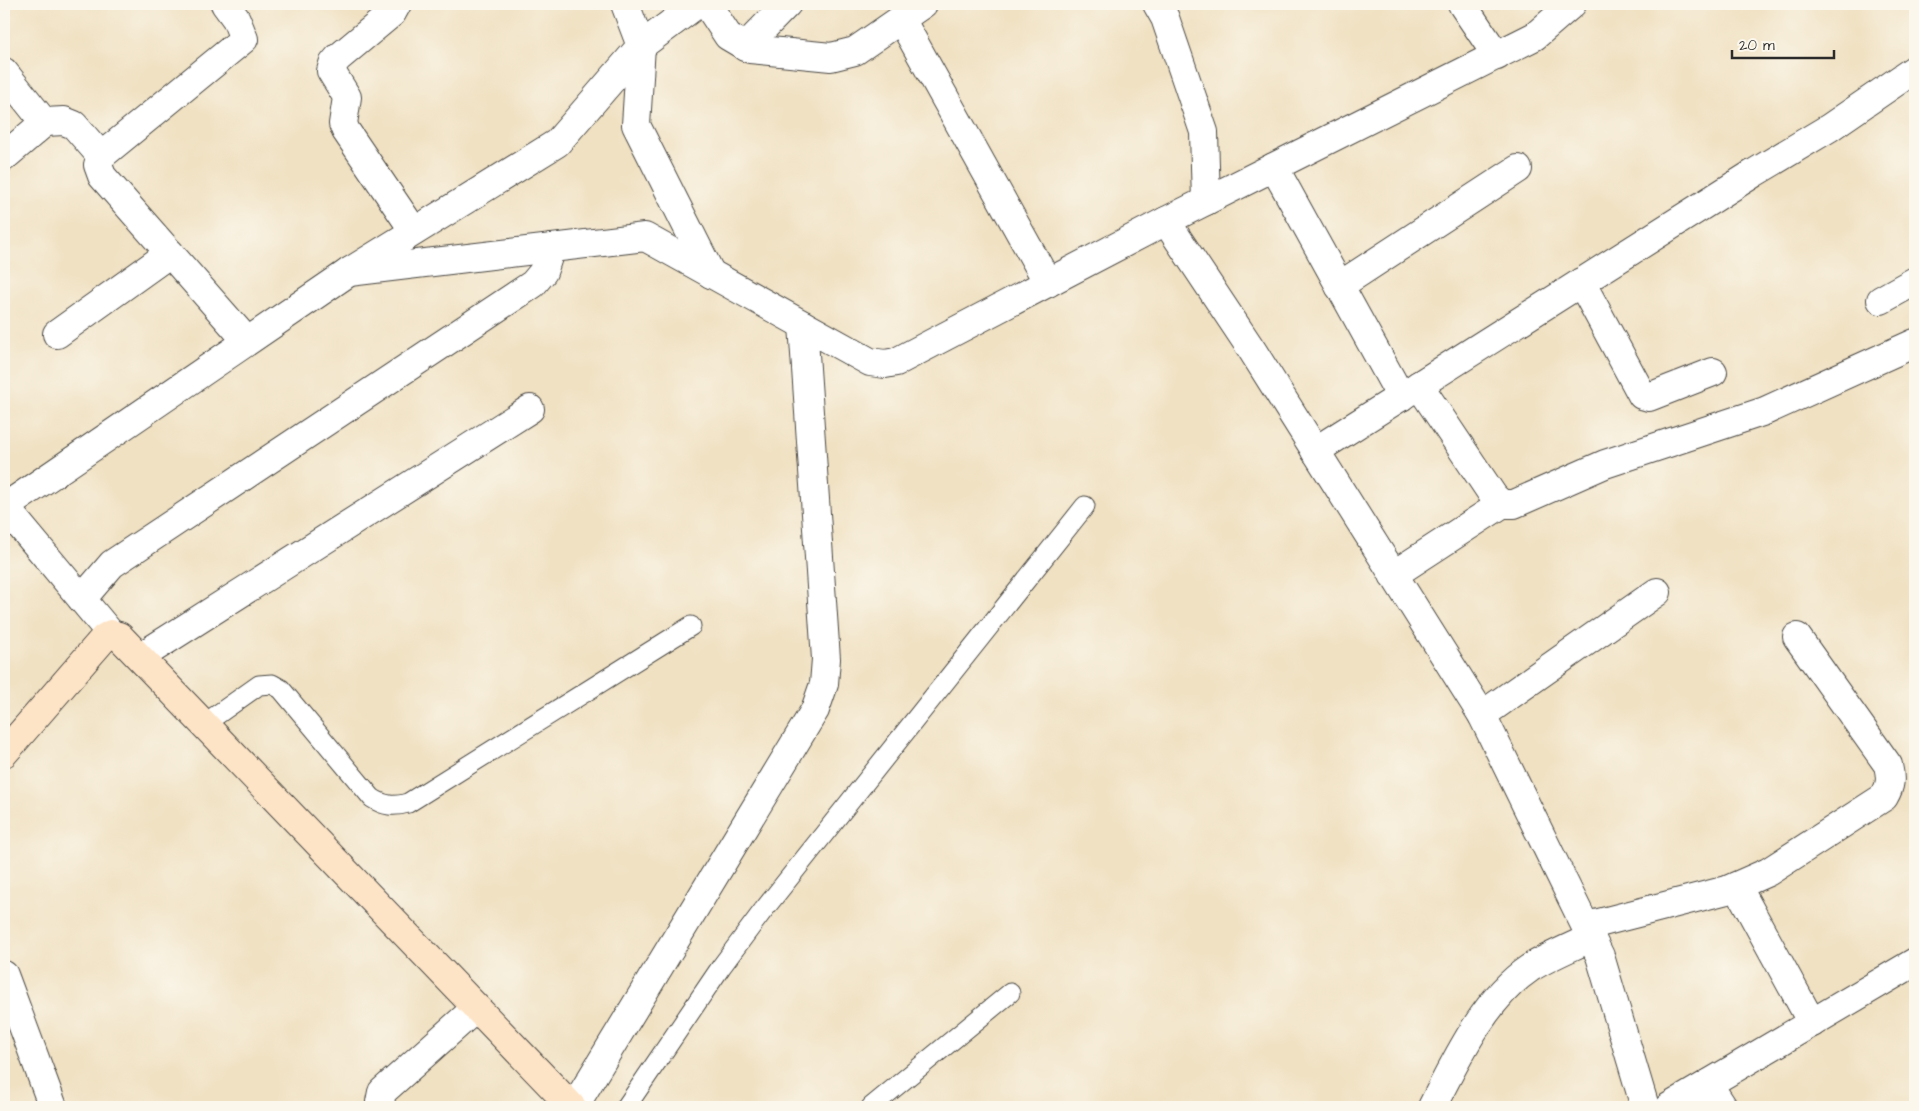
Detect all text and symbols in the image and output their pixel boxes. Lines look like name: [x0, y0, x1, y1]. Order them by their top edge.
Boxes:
scale bar: [1732, 28, 1834, 60]
text: 20 m: [1739, 35, 1775, 56]

